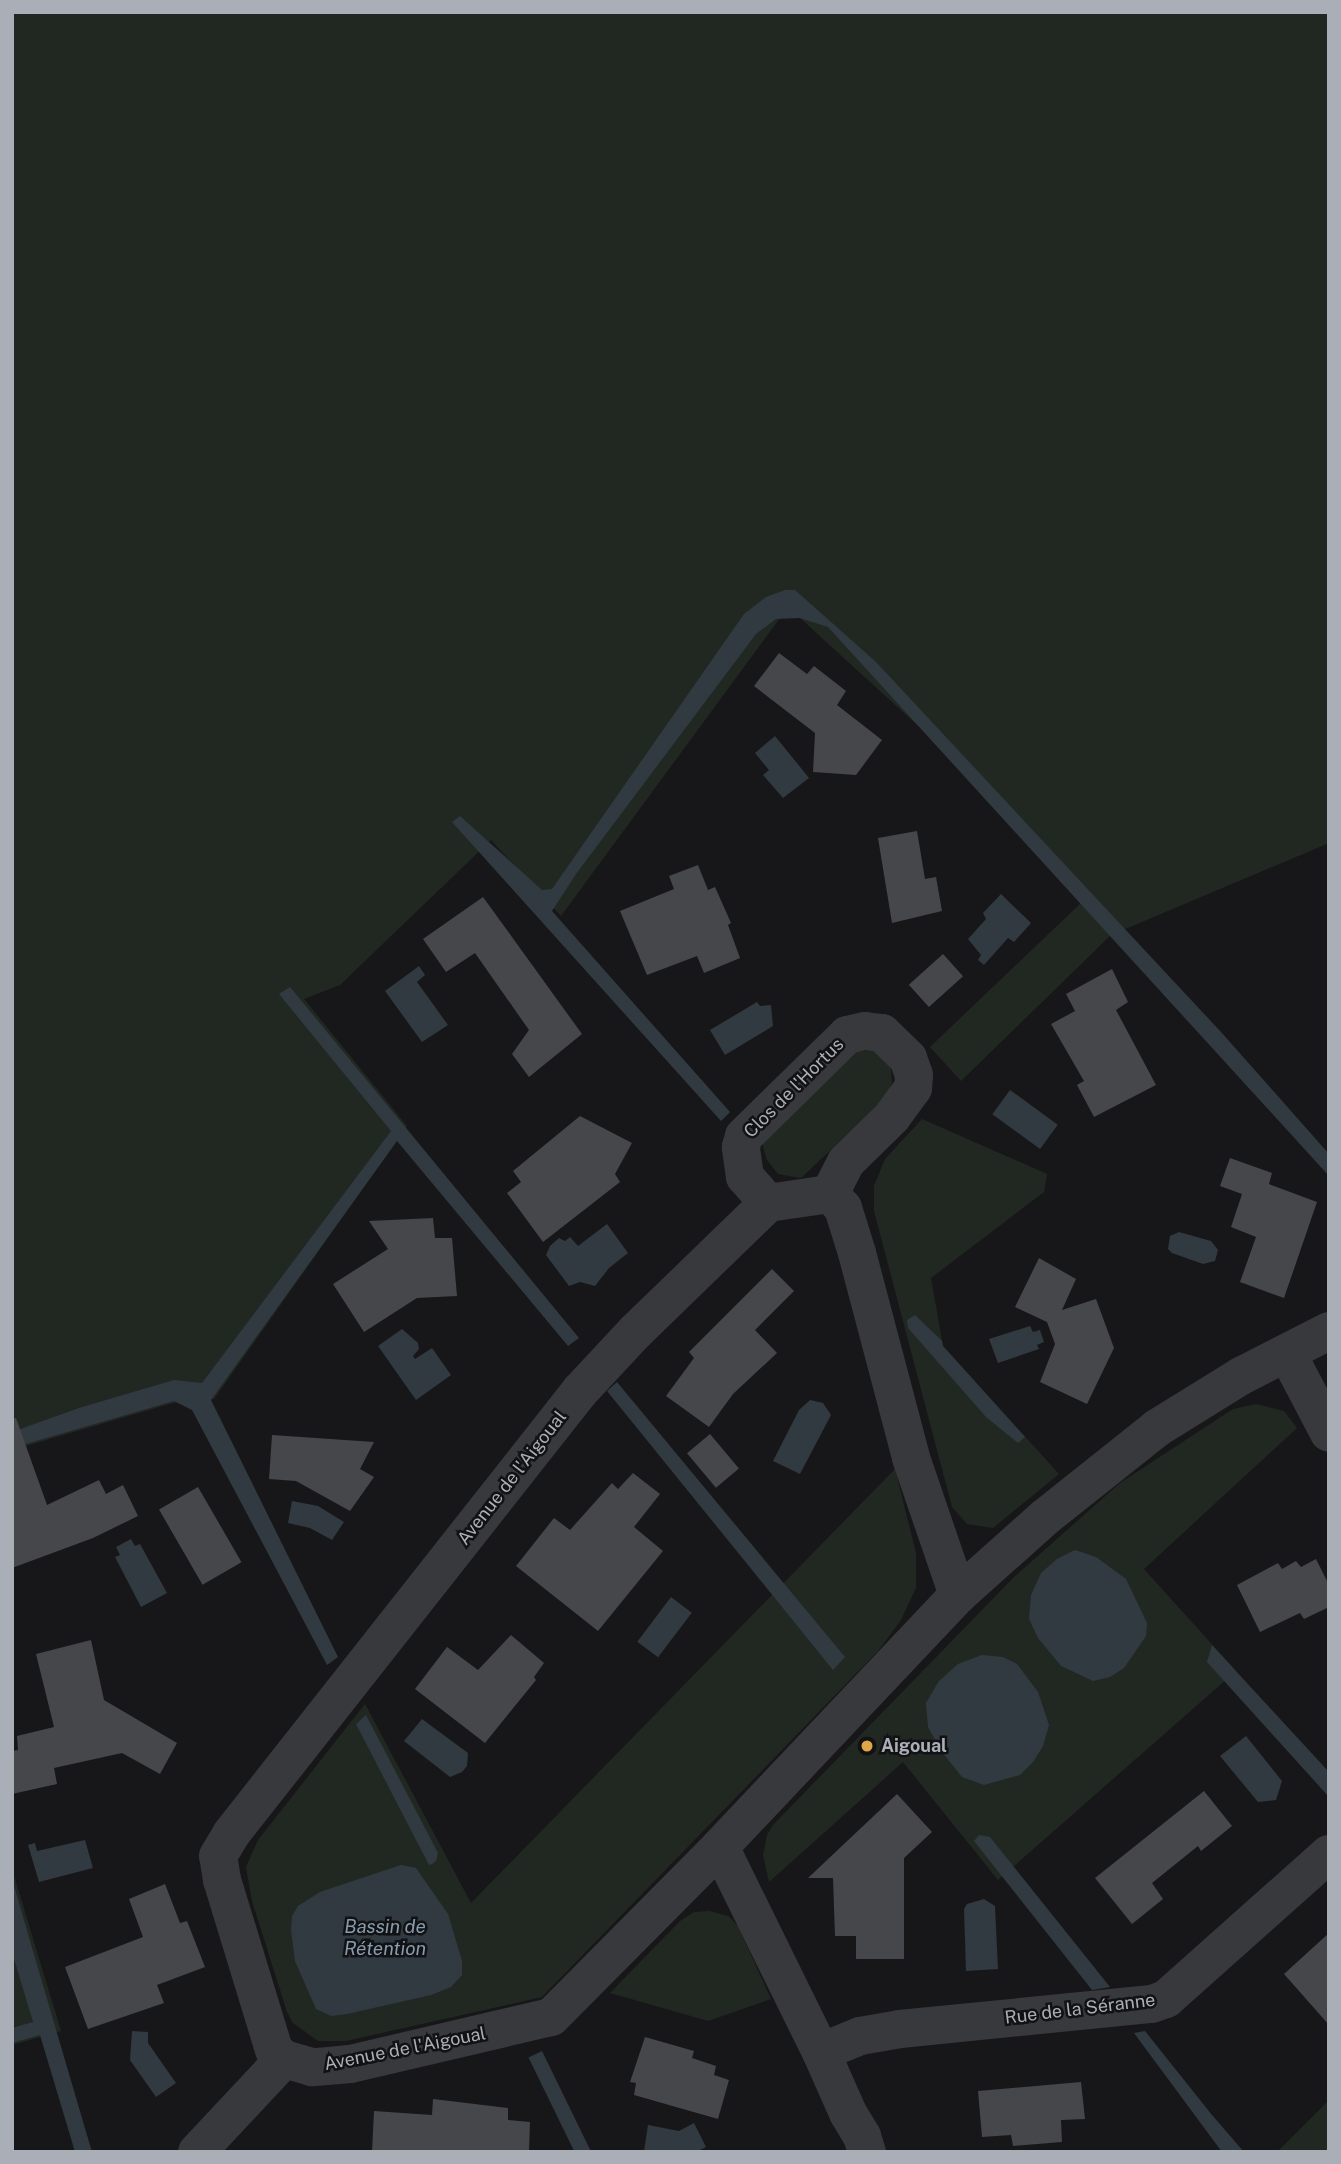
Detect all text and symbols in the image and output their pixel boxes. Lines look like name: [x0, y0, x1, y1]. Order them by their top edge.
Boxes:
street label: Clos de l'Hortus: [740, 1034, 848, 1142]
street label: Avenue de l'Aigoual: [453, 1406, 571, 1550]
place label: Aigoual: [881, 1735, 947, 1757]
marker: Aigoual: [859, 1738, 875, 1754]
water label: Bassin de Rétention: [344, 1916, 426, 1960]
street label: Rue de la Séranne: [1003, 1989, 1157, 2029]
street label: Avenue de l'Aigoual: [322, 2023, 488, 2075]

